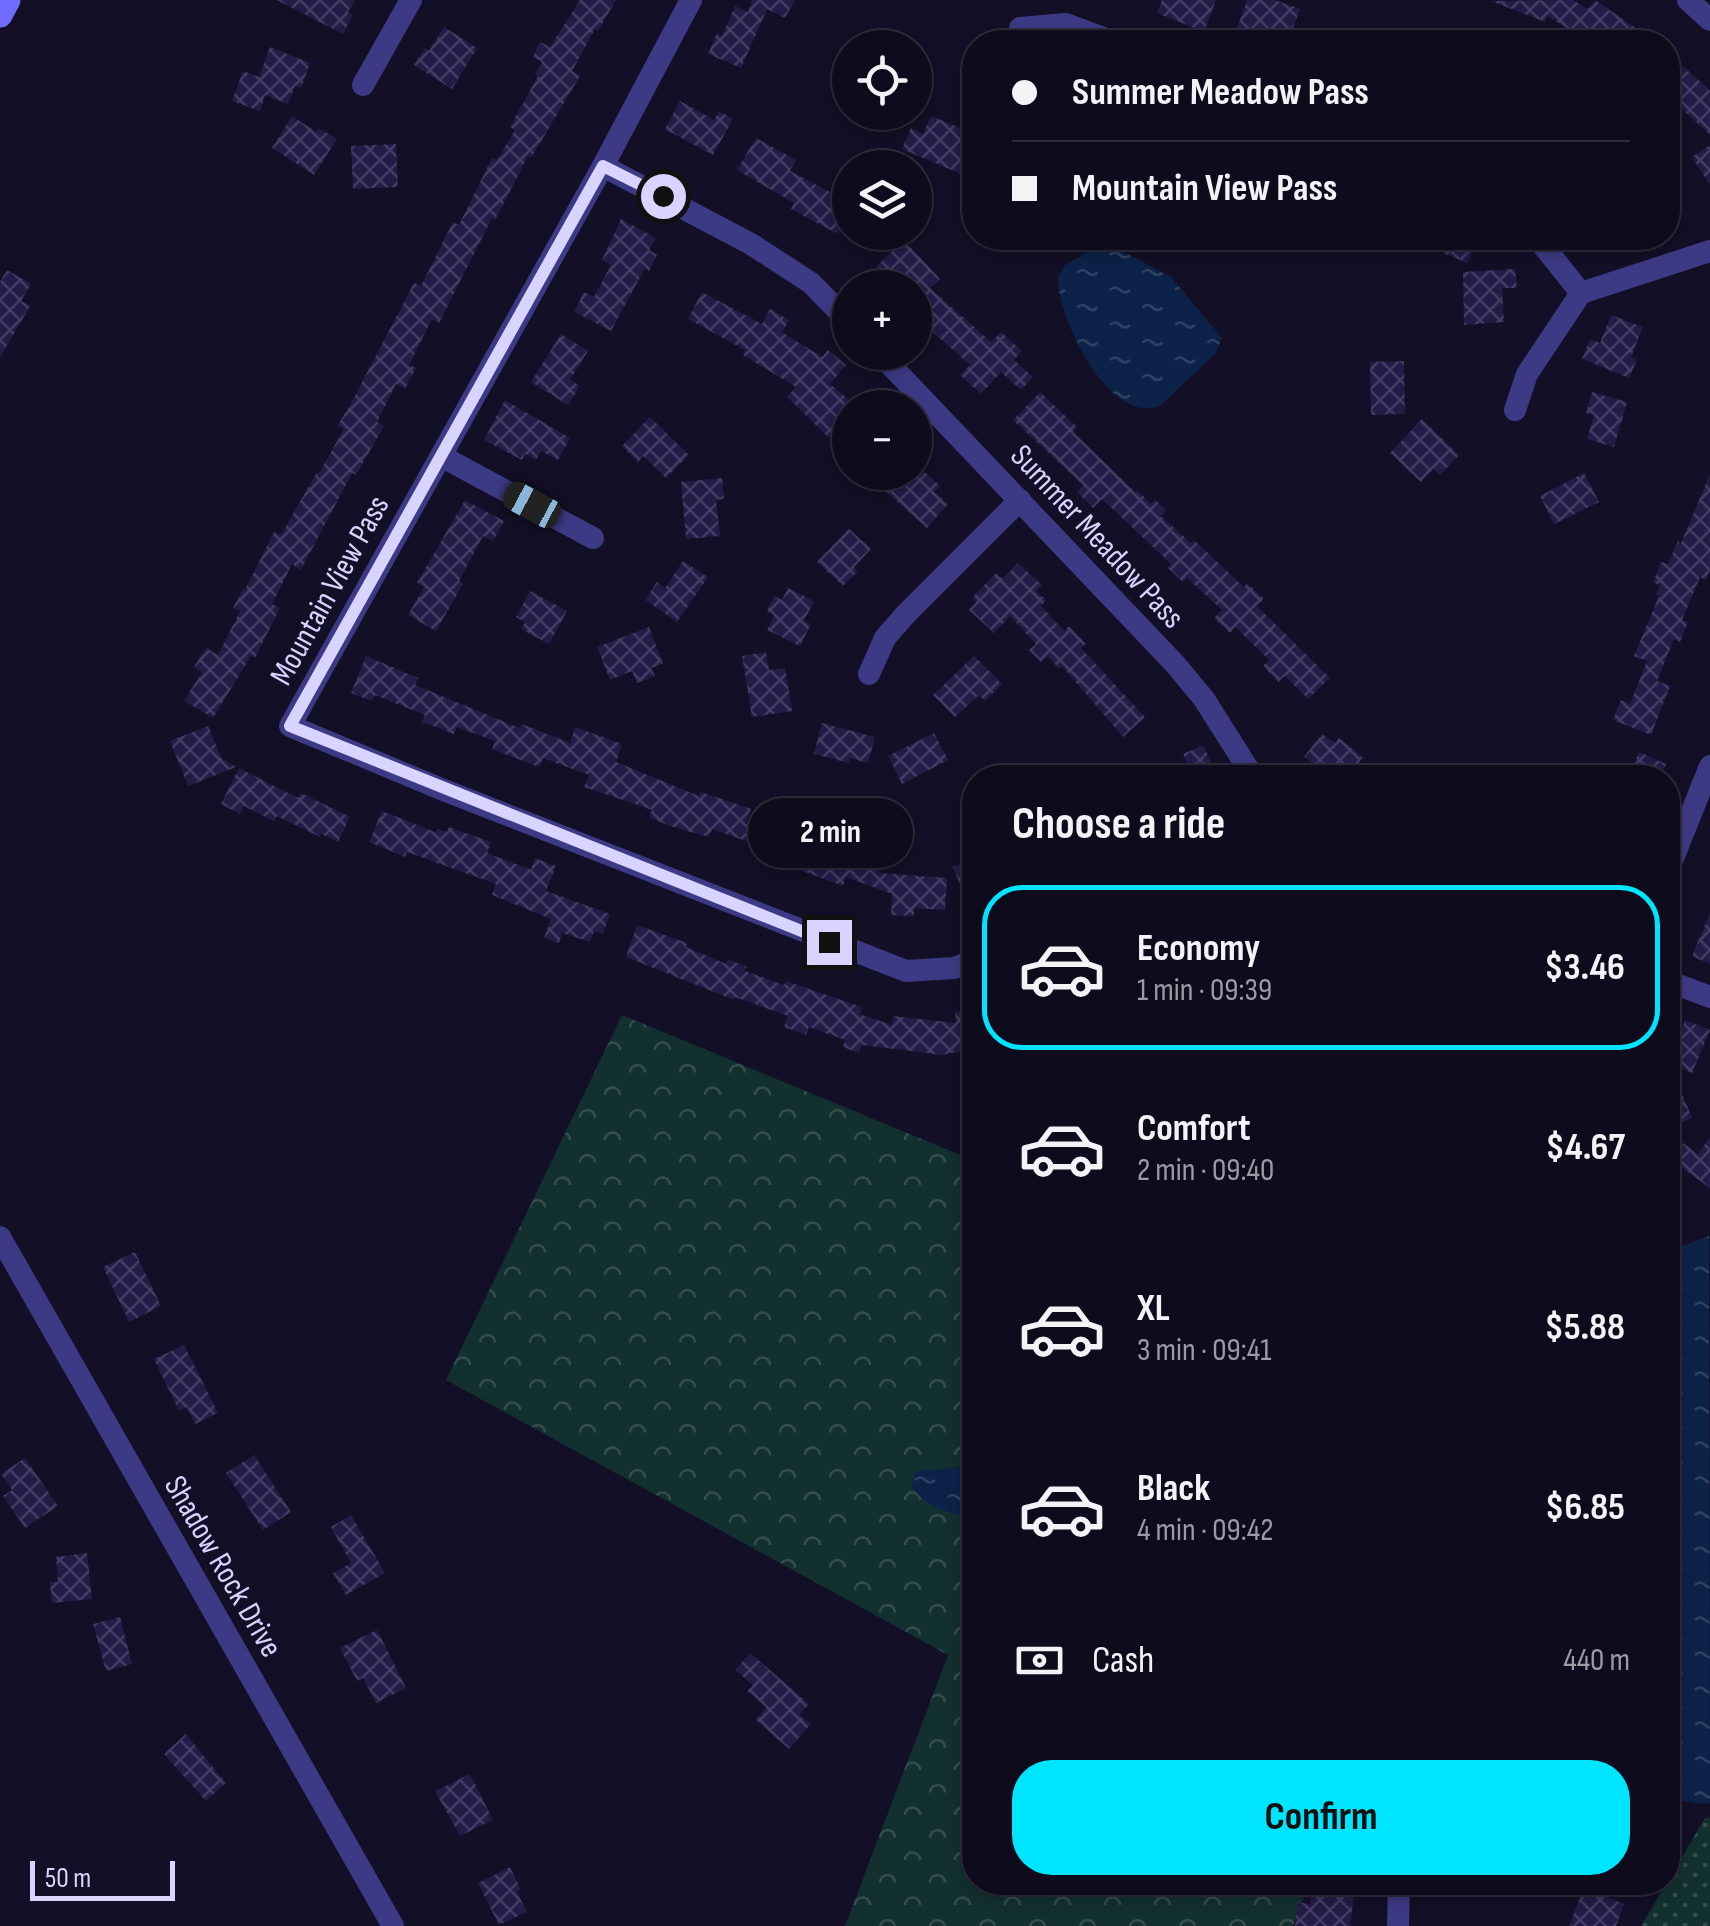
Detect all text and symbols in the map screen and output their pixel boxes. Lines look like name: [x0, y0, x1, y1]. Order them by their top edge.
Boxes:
map controls: [832, 30, 932, 490]
button: locate: [832, 30, 932, 130]
text: Summer Meadow Pass: [1072, 70, 1369, 115]
button: layers: [832, 150, 932, 250]
text: Mountain View Pass: [1072, 166, 1337, 211]
route start: [641, 174, 686, 219]
button: +: [832, 270, 932, 370]
button: −: [832, 390, 932, 490]
street label: Summer Meadow Pass: [1002, 437, 1192, 637]
car: [498, 478, 566, 532]
street label: Mountain View Pass: [262, 489, 398, 692]
callout: 2 min: [746, 797, 912, 867]
text: Choose a ride: [1012, 797, 1225, 852]
text: 2 min: [800, 813, 861, 852]
route end: [807, 920, 852, 965]
icon: car: [1017, 923, 1107, 1013]
text: Economy: [1137, 926, 1260, 971]
text: $3.46: [1544, 945, 1625, 990]
text: 1 min · 09:39: [1137, 971, 1272, 1010]
icon: car: [1017, 1103, 1107, 1193]
text: Comfort: [1137, 1106, 1251, 1151]
text: $4.67: [1546, 1125, 1625, 1170]
text: 2 min · 09:40: [1137, 1151, 1274, 1190]
icon: car: [1017, 1283, 1107, 1373]
text: XL: [1137, 1286, 1170, 1331]
text: $5.88: [1544, 1305, 1625, 1350]
text: 3 min · 09:41: [1137, 1331, 1271, 1370]
icon: car: [1017, 1463, 1107, 1553]
text: Black: [1137, 1466, 1210, 1511]
street label: Shadow Rock Drive: [155, 1469, 290, 1664]
text: $6.85: [1545, 1485, 1625, 1530]
text: 4 min · 09:42: [1137, 1511, 1273, 1550]
icon: cash: [1012, 1633, 1067, 1688]
text: Cash: [1092, 1638, 1154, 1683]
text: 440 m: [1563, 1641, 1630, 1680]
button: Confirm: [1012, 1760, 1630, 1875]
scale bar: [30, 1856, 175, 1900]
text: 50 m: [45, 1862, 91, 1895]

